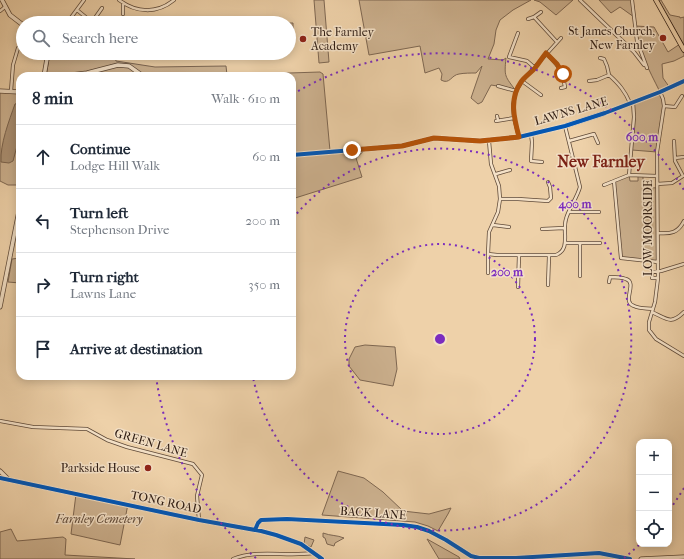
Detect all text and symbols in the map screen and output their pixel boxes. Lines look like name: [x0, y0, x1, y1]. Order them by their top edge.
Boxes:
search box: [16, 16, 296, 60]
place label: St James Church, New Farnley: [568, 24, 656, 52]
place label: The Farnley Academy: [310, 25, 375, 53]
icon: search: [30, 27, 52, 49]
text: Search here: [62, 29, 138, 47]
marker: St James Church, New Farnley: [658, 33, 668, 43]
marker: The Farnley Academy: [298, 34, 308, 44]
route start: [554, 65, 572, 83]
text: 8 min: [32, 88, 73, 108]
text: Walk · 610 m: [211, 91, 280, 106]
street label: LAWNS LANE: [533, 94, 609, 128]
text: 600 m: [626, 130, 659, 144]
text: Continue: [70, 140, 130, 158]
route end: [343, 141, 361, 159]
icon: ahead: [32, 146, 54, 168]
text: 60 m: [252, 149, 280, 164]
district label: New Farnley: [557, 152, 646, 172]
text: Lodge Hill Walk: [70, 158, 160, 173]
street label: LOW MOORSIDE: [641, 180, 655, 276]
text: 400 m: [558, 197, 592, 212]
text: Turn left: [70, 204, 128, 222]
icon: left: [32, 210, 54, 232]
text: 200 m: [245, 213, 280, 228]
text: Stephenson Drive: [70, 222, 169, 237]
text: 200 m: [491, 265, 524, 279]
text: Turn right: [70, 268, 139, 286]
icon: right: [32, 274, 54, 296]
text: 350 m: [248, 277, 280, 292]
text: Lawns Lane: [70, 286, 136, 301]
centre of rings: [433, 332, 447, 346]
icon: arrive: [32, 338, 54, 360]
text: Arrive at destination: [70, 340, 202, 358]
street label: GREEN LANE: [113, 426, 189, 460]
map controls: [636, 439, 672, 547]
button: +: [636, 439, 672, 475]
place label: Parkside House: [61, 461, 140, 475]
marker: Parkside House: [143, 463, 153, 473]
button: −: [636, 475, 672, 511]
street label: TONG ROAD: [129, 488, 203, 516]
street label: BACK LANE: [339, 504, 407, 522]
button: locate: [636, 511, 672, 547]
park label: Farnley Cemetery: [55, 512, 144, 526]

